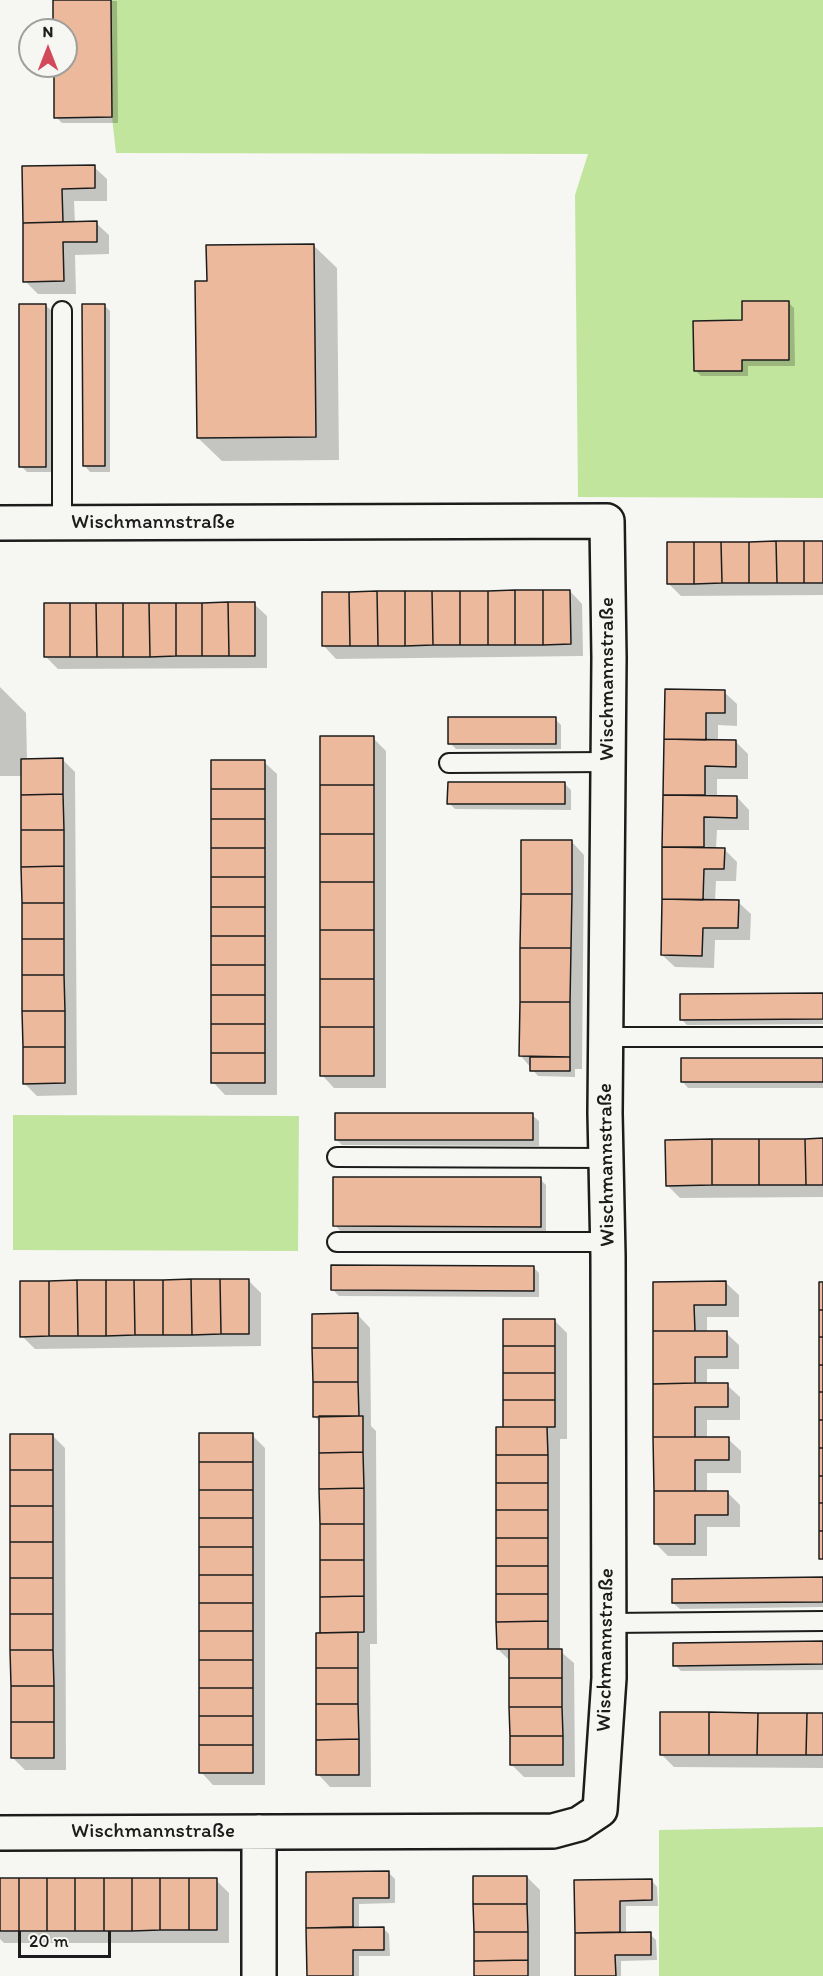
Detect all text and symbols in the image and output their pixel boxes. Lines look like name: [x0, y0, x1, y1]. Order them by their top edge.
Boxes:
north arrow: [18, 18, 78, 78]
text: N: [43, 22, 53, 41]
street label: Wischmannstraße: [71, 510, 235, 536]
street label: Wischmannstraße: [595, 597, 621, 761]
street label: Wischmannstraße: [593, 1083, 621, 1247]
street label: Wischmannstraße: [592, 1568, 620, 1732]
street label: Wischmannstraße: [71, 1819, 235, 1845]
scale bar: [21, 1919, 114, 1957]
text: 20 m: [29, 1930, 69, 1952]

